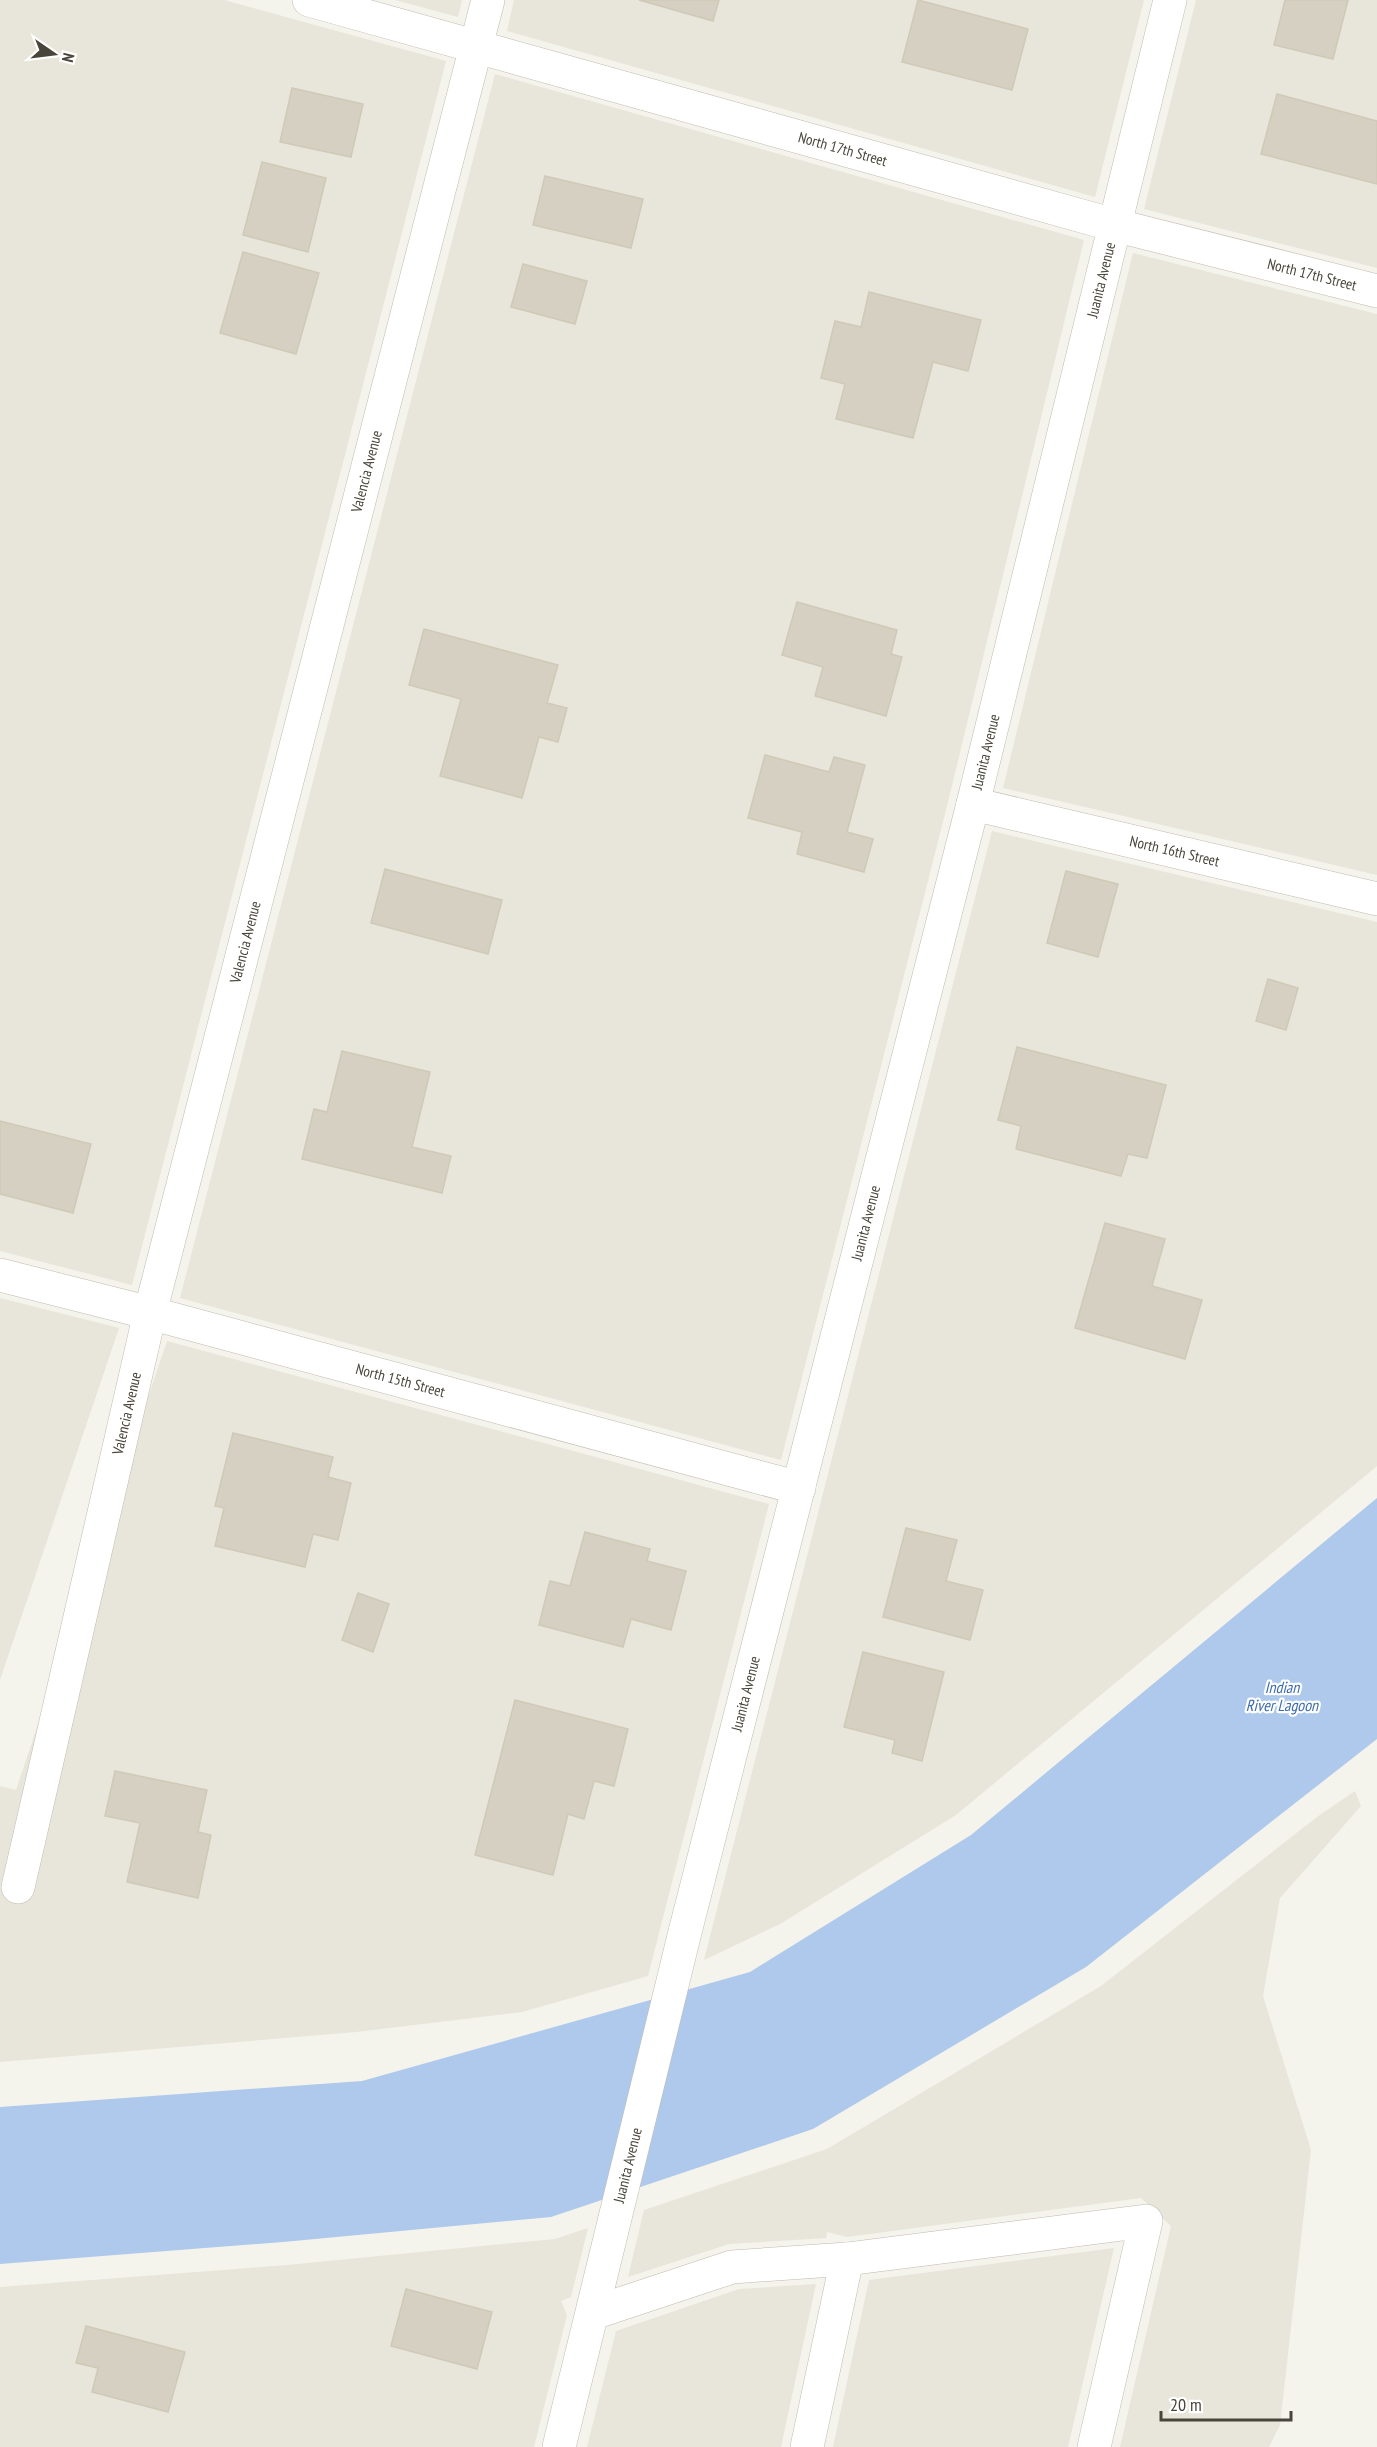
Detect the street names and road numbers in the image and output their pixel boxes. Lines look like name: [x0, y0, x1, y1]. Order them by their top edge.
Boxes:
street label: North 17th Street: [796, 127, 889, 170]
street label: Juanita Avenue: [1082, 240, 1119, 320]
street label: North 17th Street: [1265, 254, 1359, 295]
street label: Valencia Avenue: [346, 428, 386, 515]
street label: Juanita Avenue: [967, 712, 1004, 792]
street label: North 16th Street: [1128, 831, 1221, 871]
street label: Valencia Avenue: [225, 899, 265, 986]
street label: Juanita Avenue: [847, 1183, 884, 1263]
street label: North 15th Street: [354, 1359, 447, 1401]
street label: Valencia Avenue: [108, 1370, 145, 1457]
street label: Juanita Avenue: [726, 1654, 764, 1734]
street label: Juanita Avenue: [609, 2126, 646, 2206]

